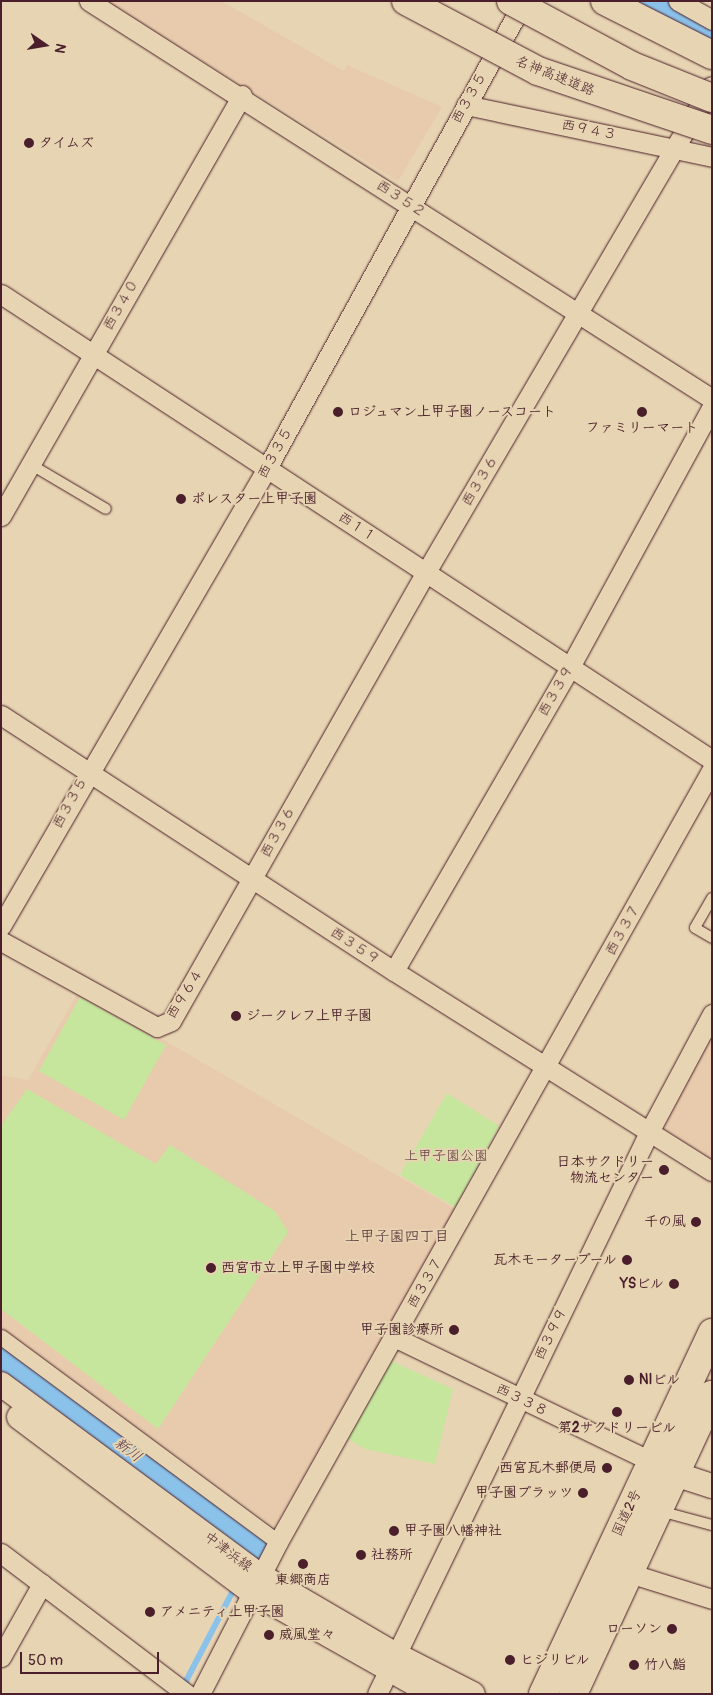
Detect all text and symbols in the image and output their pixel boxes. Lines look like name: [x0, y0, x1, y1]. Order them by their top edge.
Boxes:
north arrow: [20, 20, 70, 70]
text: N: [51, 42, 69, 55]
street label: 名神高速道路: [513, 52, 597, 100]
street label: 西３３５: [448, 69, 490, 127]
street label: 西９４３: [560, 116, 618, 144]
place label: タイムズ: [39, 135, 95, 151]
marker: タイムズ: [23, 137, 35, 149]
street label: 西３５２: [373, 177, 429, 221]
street label: 西３４０: [100, 277, 142, 333]
place label: ロジュマン上甲子園ノースコート: [348, 404, 558, 420]
marker: ロジュマン上甲子園ノースコート: [332, 406, 344, 418]
marker: ファミリーマート: [636, 406, 648, 418]
place label: ファミリーマート: [586, 420, 698, 436]
street label: 西３３５: [254, 424, 296, 482]
street label: 西３３６: [458, 453, 502, 509]
place label: ポレスター上甲子園: [191, 491, 317, 507]
marker: ポレスター上甲子園: [175, 493, 187, 505]
street label: 西１１: [335, 509, 379, 545]
street label: 西３３９: [535, 663, 577, 719]
street label: 西３３５: [49, 774, 91, 832]
street label: 西３３６: [257, 803, 299, 861]
street label: 西３３７: [602, 901, 644, 959]
street label: 西３５９: [327, 924, 383, 968]
street label: 西９６４: [163, 966, 207, 1022]
place label: ジークレフ上甲子園: [246, 1008, 372, 1024]
marker: ジークレフ上甲子園: [230, 1010, 242, 1022]
park label: 上甲子園公園: [404, 1148, 488, 1164]
place label: 日本サクドリー 物流センター: [556, 1154, 654, 1186]
marker: 日本サクドリー 物流センター: [658, 1164, 670, 1176]
place label: 千の風: [644, 1214, 686, 1230]
marker: 千の風: [690, 1216, 702, 1228]
district label: 上甲子園四丁目: [345, 1228, 449, 1246]
place label: 瓦木モータープール: [492, 1252, 617, 1268]
marker: 瓦木モータープール: [621, 1254, 633, 1266]
street label: 西３３７: [404, 1255, 446, 1311]
place label: 西宮市立上甲子園中学校: [221, 1260, 375, 1276]
marker: 西宮市立上甲子園中学校: [205, 1262, 217, 1274]
place label: YSビル: [620, 1276, 664, 1292]
marker: YSビル: [668, 1278, 680, 1290]
street label: 西３９９: [531, 1305, 571, 1363]
place label: 甲子園診療所: [360, 1322, 444, 1338]
marker: 甲子園診療所: [448, 1324, 460, 1336]
place label: NIビル: [639, 1372, 680, 1388]
marker: NIビル: [623, 1374, 635, 1386]
street label: 西３３８: [493, 1380, 551, 1420]
marker: 第2サクドリービル: [611, 1406, 623, 1418]
place label: 第2サクドリービル: [557, 1420, 677, 1436]
water label: 新川: [111, 1434, 145, 1466]
place label: 西宮瓦木郵便局: [499, 1460, 597, 1476]
marker: 西宮瓦木郵便局: [601, 1462, 613, 1474]
place label: 甲子園プラッツ: [475, 1485, 573, 1501]
marker: 甲子園プラッツ: [577, 1487, 589, 1499]
street label: 国道2号: [609, 1487, 645, 1539]
place label: 甲子園八幡神社: [404, 1523, 502, 1539]
marker: 甲子園八幡神社: [388, 1525, 400, 1537]
street label: 中津浜線: [201, 1528, 255, 1576]
place label: 社務所: [371, 1547, 413, 1563]
marker: 社務所: [355, 1549, 367, 1561]
marker: 東郷商店: [297, 1558, 309, 1570]
place label: 東郷商店: [275, 1572, 331, 1588]
place label: アメニティ上甲子園: [160, 1604, 286, 1620]
marker: アメニティ上甲子園: [144, 1606, 156, 1618]
place label: ローソン: [606, 1621, 662, 1637]
marker: ローソン: [666, 1623, 678, 1635]
place label: 威風堂々: [279, 1627, 335, 1643]
marker: 威風堂々: [263, 1629, 275, 1641]
scale bar: [22, 1642, 161, 1674]
text: 50 m: [28, 1651, 63, 1670]
place label: ヒジリビル: [520, 1652, 590, 1668]
marker: ヒジリビル: [504, 1654, 516, 1666]
place label: 竹八鮨: [644, 1657, 686, 1673]
marker: 竹八鮨: [628, 1659, 640, 1671]

